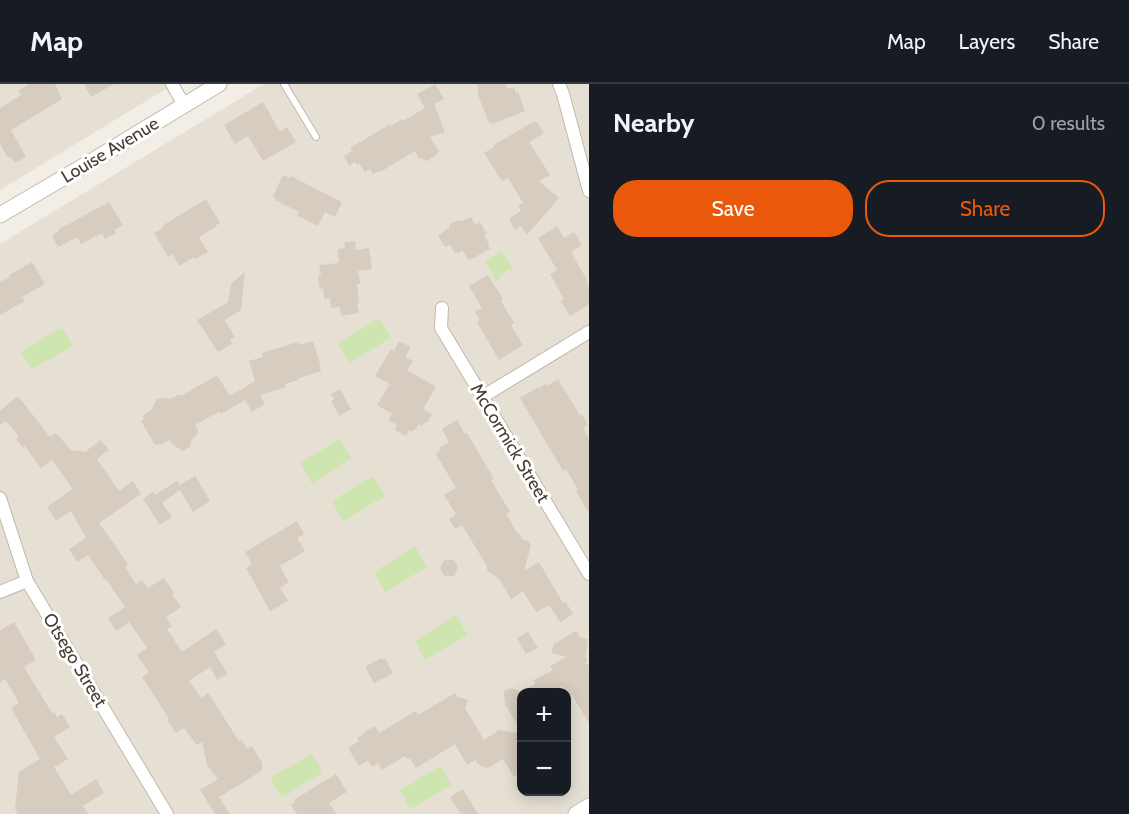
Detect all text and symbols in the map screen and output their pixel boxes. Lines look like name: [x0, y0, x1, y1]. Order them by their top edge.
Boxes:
text: Map: [30, 24, 83, 58]
text: Map: [887, 29, 926, 54]
text: Layers: [959, 29, 1015, 54]
text: Share: [1048, 29, 1099, 54]
text: Nearby: [613, 107, 694, 139]
text: 0 results: [1032, 111, 1105, 135]
street label: Louise Avenue: [57, 112, 163, 188]
button: Save: [613, 180, 853, 237]
button: Share: [865, 180, 1105, 237]
street label: McCormick Street: [466, 380, 554, 506]
street label: Otsego Street: [38, 609, 112, 711]
map controls: [517, 688, 571, 796]
button: +: [517, 688, 571, 742]
button: −: [517, 742, 571, 796]

